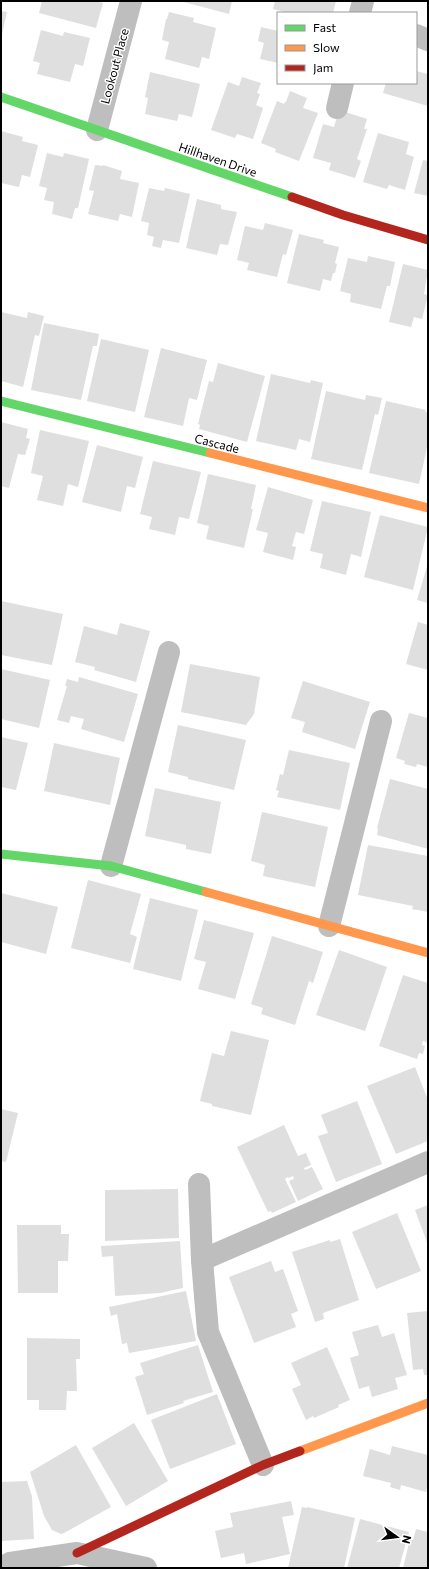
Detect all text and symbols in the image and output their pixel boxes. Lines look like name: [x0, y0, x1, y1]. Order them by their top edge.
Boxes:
legend: [277, 12, 417, 84]
text: Fast: [313, 20, 336, 34]
street label: Lookout Place: [97, 27, 131, 105]
text: Slow: [313, 40, 340, 54]
text: Jam: [313, 60, 333, 75]
street label: Hillhaven Drive: [177, 139, 259, 179]
street label: Cascade: [193, 431, 241, 455]
north arrow: [377, 1517, 417, 1557]
text: N: [400, 1534, 414, 1545]

